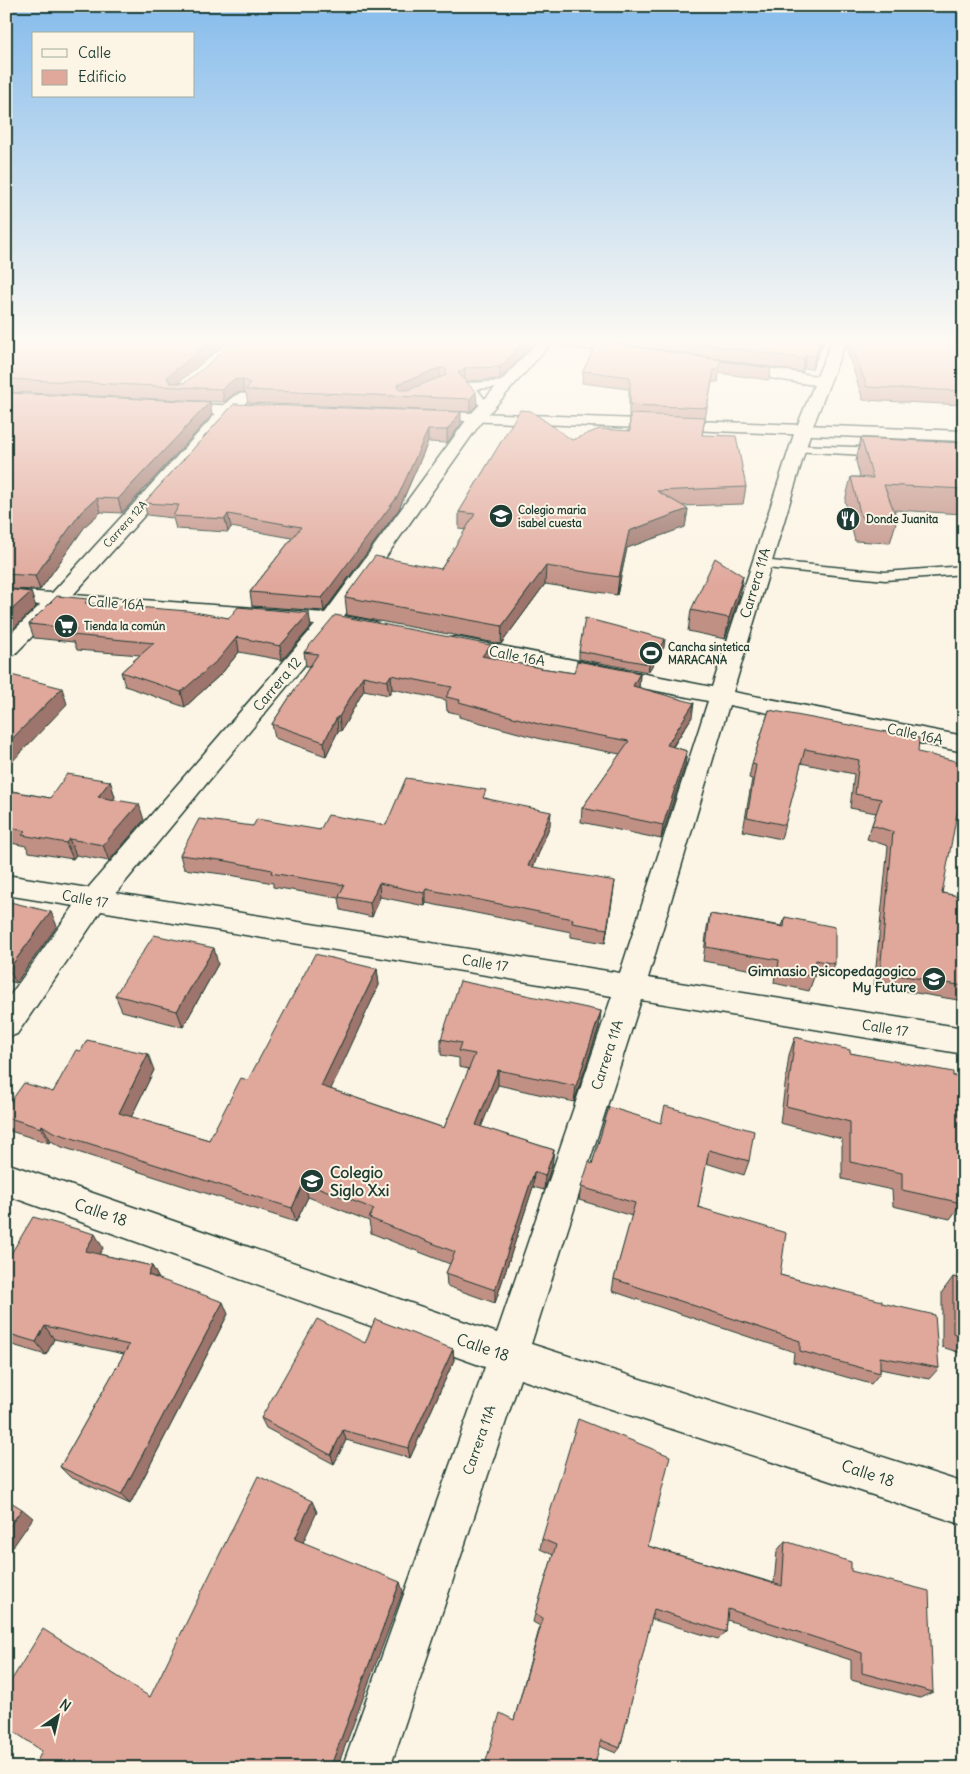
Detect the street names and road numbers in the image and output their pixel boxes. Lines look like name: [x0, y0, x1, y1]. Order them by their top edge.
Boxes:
street label: Carrera 12A: [100, 497, 150, 551]
street label: Carrera 11A: [736, 546, 774, 620]
street label: Calle 16A: [87, 592, 145, 614]
street label: Calle 16A: [487, 642, 547, 670]
street label: Carrera 12: [249, 653, 305, 715]
street label: Calle 16A: [885, 719, 945, 749]
street label: Calle 17: [60, 886, 110, 912]
street label: Calle 17: [461, 950, 510, 976]
street label: Calle 17: [861, 1015, 910, 1041]
street label: Carrera 11A: [587, 1018, 627, 1092]
street label: Calle 18: [72, 1194, 130, 1230]
street label: Calle 18: [454, 1329, 512, 1365]
street label: Carrera 11A: [459, 1403, 499, 1477]
street label: Calle 18: [839, 1455, 897, 1491]

